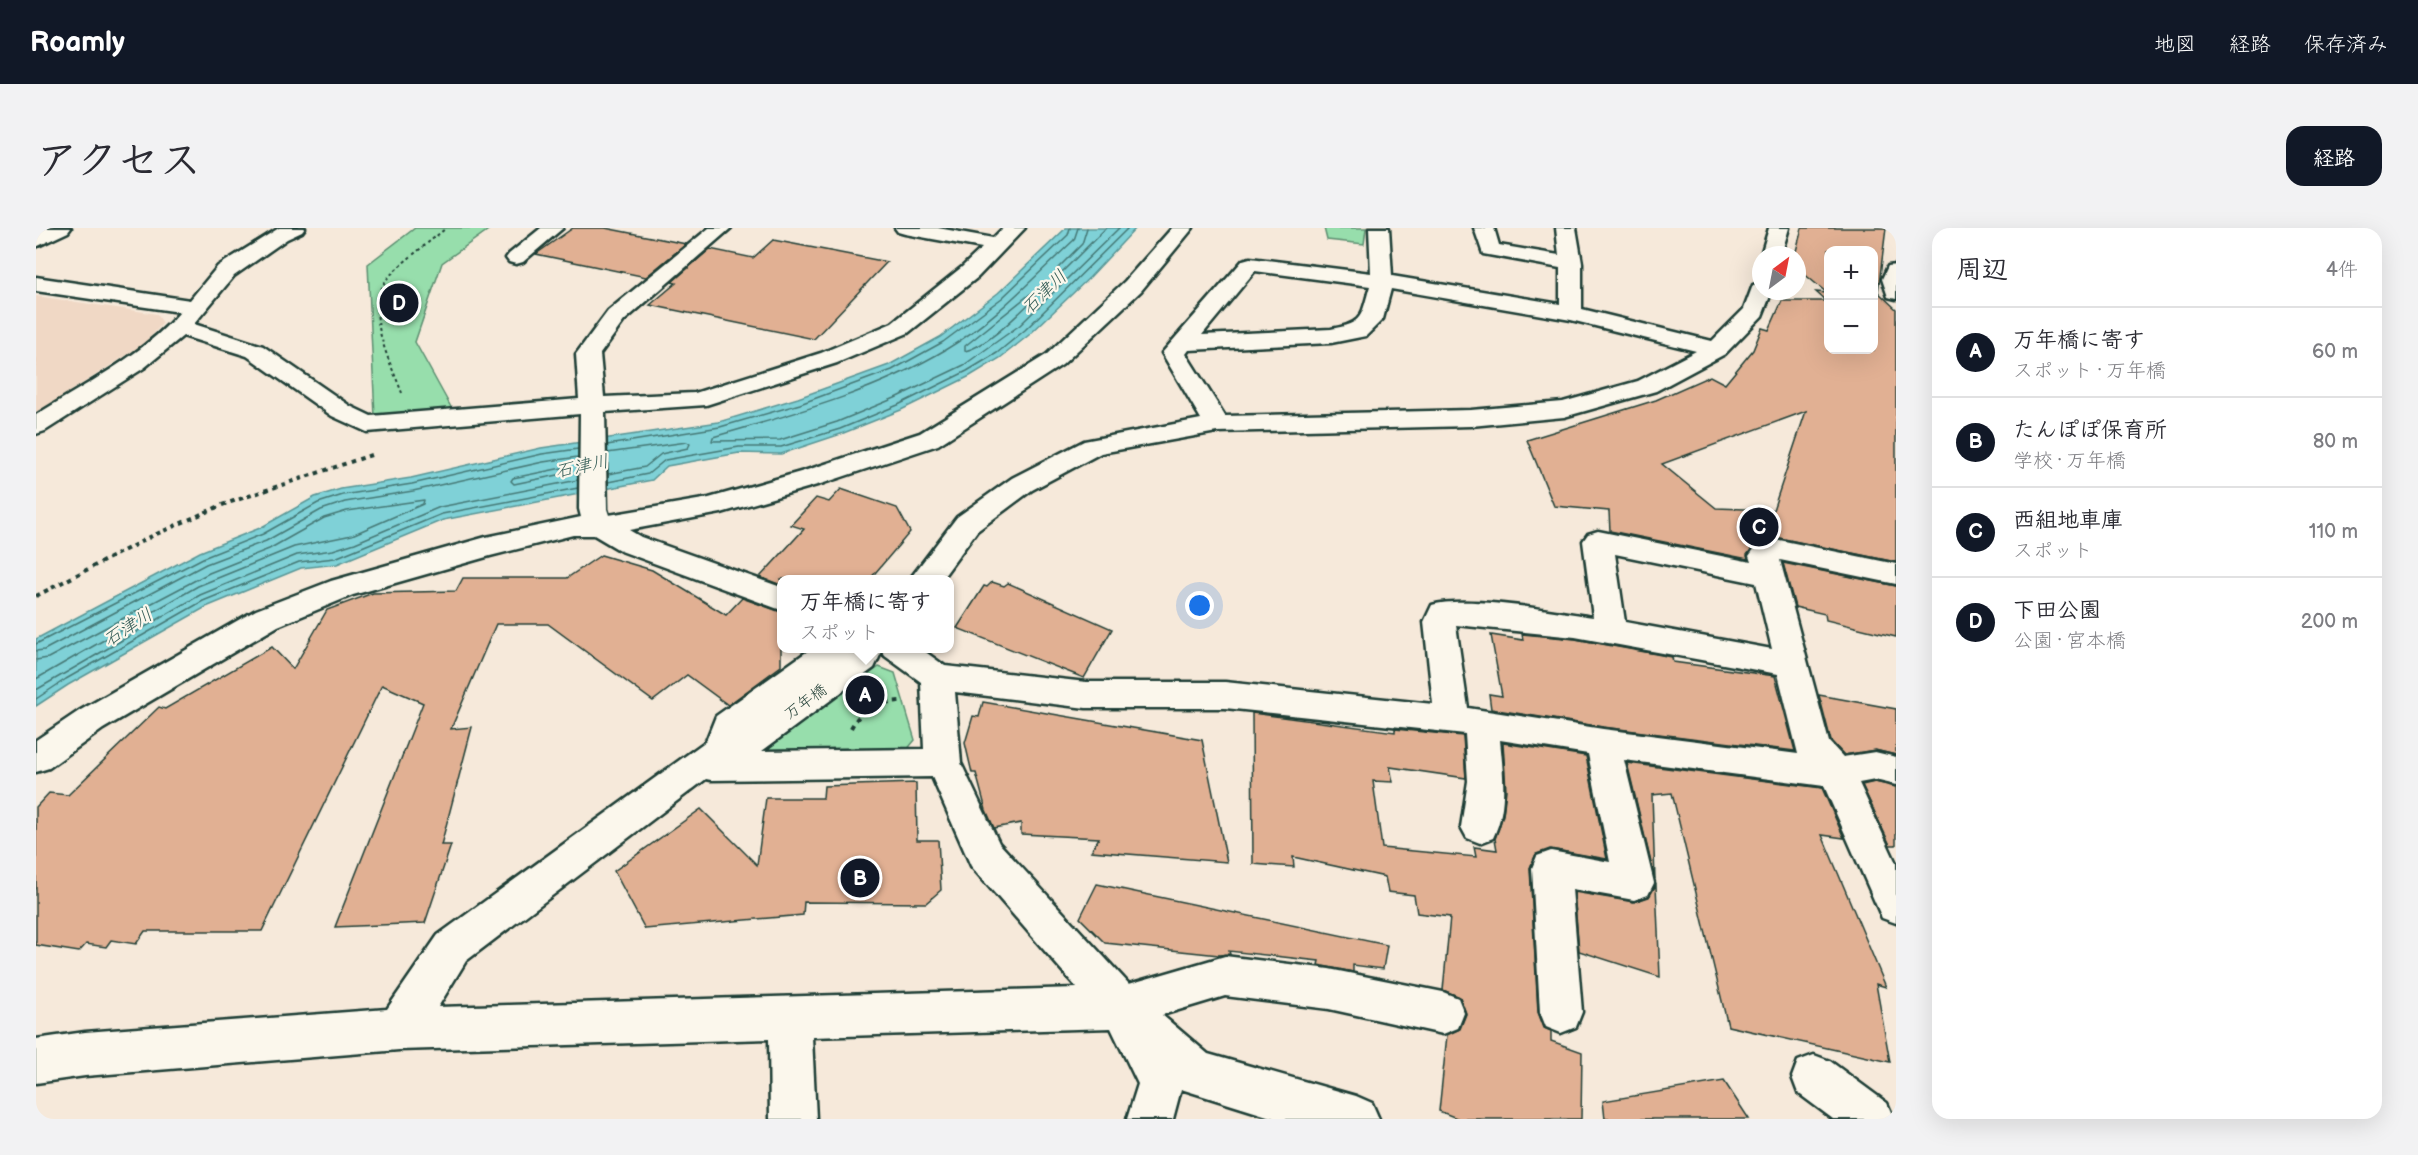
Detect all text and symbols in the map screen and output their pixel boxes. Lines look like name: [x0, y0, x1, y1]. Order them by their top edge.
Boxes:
text: Roamly: [30, 26, 125, 59]
text: 地図: [2154, 32, 2196, 57]
text: 経路: [2229, 32, 2271, 57]
text: 保存済み: [2304, 32, 2388, 57]
button: 経路: [2286, 126, 2382, 186]
text: アクセス: [36, 136, 201, 187]
north arrow: [1752, 246, 1806, 300]
map controls: [1824, 246, 1878, 354]
button: +: [1824, 246, 1878, 300]
text: 周辺: [1956, 255, 2008, 286]
text: 4件: [2326, 258, 2358, 282]
water label: 石津川: [1018, 266, 1071, 319]
pin: D: [380, 280, 418, 326]
button: −: [1824, 300, 1878, 354]
text: 万年橋に寄す: [2013, 327, 2145, 354]
text: A: [1969, 340, 1982, 364]
text: 60 m: [2312, 340, 2358, 364]
text: スポット · 万年橋: [2013, 359, 2166, 383]
text: たんぽぽ保育所: [2013, 417, 2167, 444]
text: B: [1968, 430, 1983, 454]
text: 80 m: [2313, 430, 2358, 454]
text: 学校 · 万年橋: [2013, 449, 2126, 473]
water label: 石津川: [554, 451, 611, 482]
pin: C: [1740, 504, 1778, 550]
text: 西組地車庫: [2013, 507, 2123, 534]
text: C: [1968, 520, 1983, 544]
text: 110 m: [2309, 520, 2358, 544]
text: スポット: [2013, 539, 2093, 563]
popup: [777, 575, 954, 653]
text: 万年橋に寄す: [799, 589, 932, 616]
your location: [1185, 591, 1214, 620]
text: 下田公園: [2013, 597, 2101, 624]
water label: 石津川: [100, 604, 157, 651]
text: D: [1969, 610, 1982, 634]
text: 200 m: [2301, 610, 2358, 634]
text: スポット: [799, 621, 879, 645]
text: 公園 · 宮本橋: [2013, 629, 2126, 653]
pin: A: [846, 672, 884, 718]
street label: 万年橋: [781, 680, 831, 724]
pin: B: [840, 856, 880, 900]

